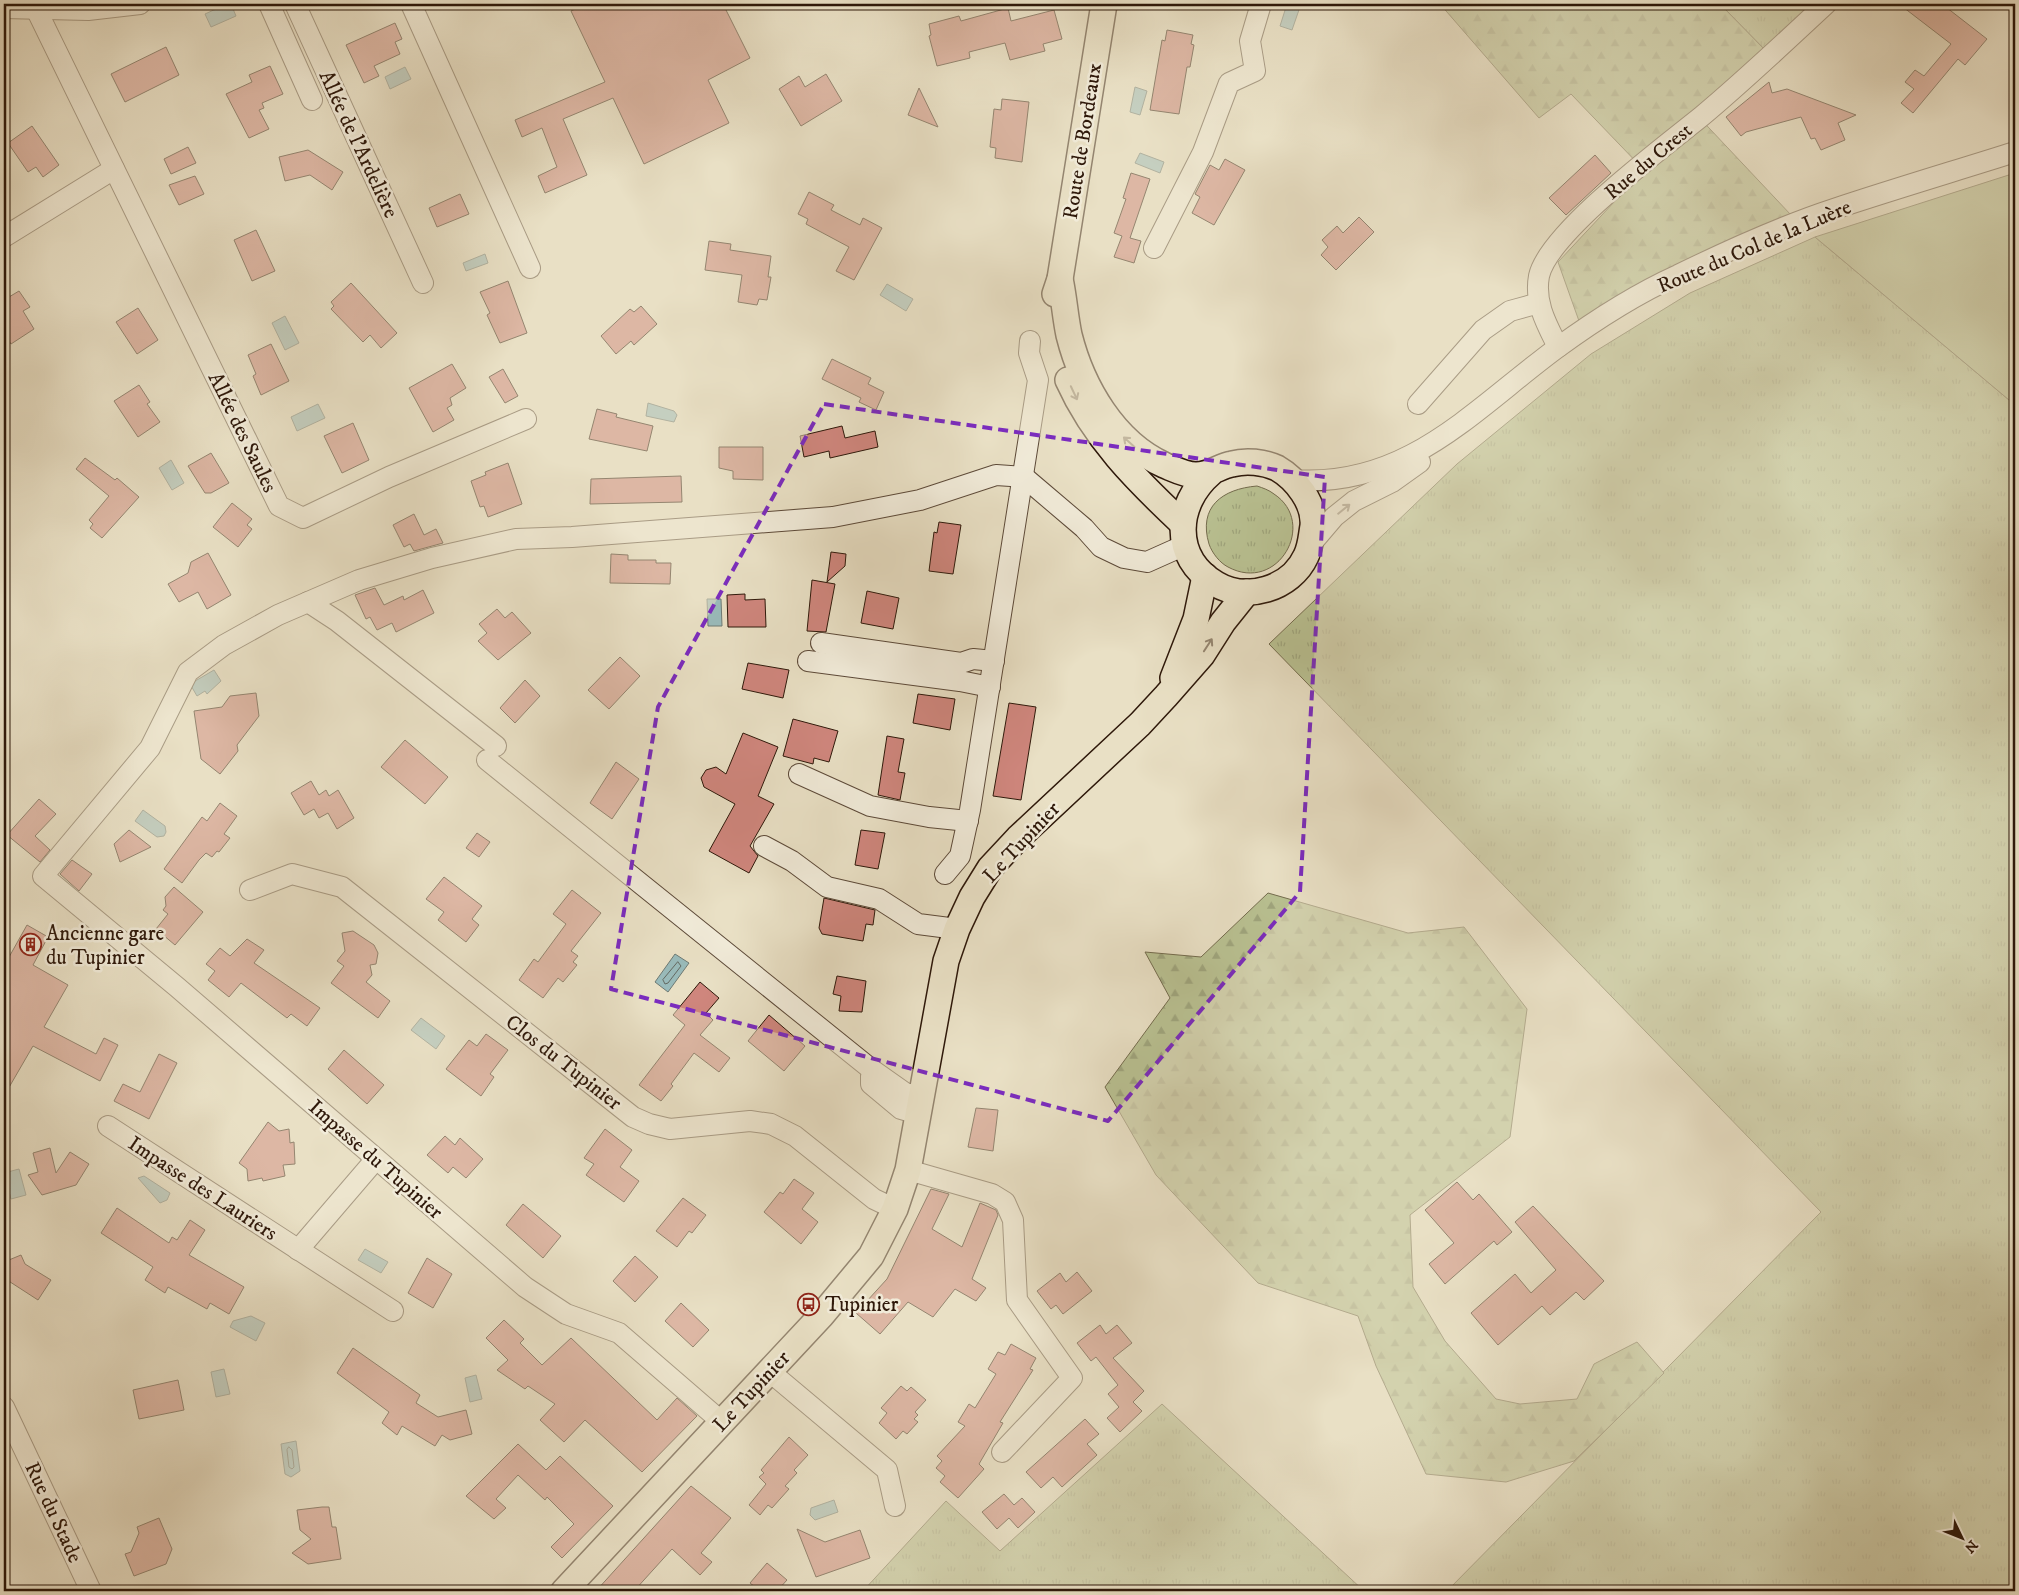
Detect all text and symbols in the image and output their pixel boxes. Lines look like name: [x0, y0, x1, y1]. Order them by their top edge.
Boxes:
street label: Route de Bordeaux: [1058, 61, 1108, 221]
street label: Allée de l'Ardelière: [313, 67, 404, 223]
street label: Rue du Crest: [1599, 117, 1698, 206]
street label: Route du Col de la Luère: [1654, 194, 1856, 300]
street label: Allée des Saules: [202, 368, 282, 497]
one-way arrow: [1070, 385, 1079, 400]
one-way arrow: [1123, 436, 1136, 448]
one-way arrow: [1338, 503, 1351, 514]
one-way arrow: [1203, 639, 1213, 653]
street label: Le Tupinier: [978, 797, 1066, 889]
place label: Ancienne gare du Tupinier: [46, 921, 164, 971]
building icon: Ancienne gare du Tupinier: [18, 933, 42, 957]
street label: Clos du Tupinier: [500, 1009, 627, 1116]
street label: Impasse du Tupinier: [303, 1094, 448, 1225]
street label: Impasse des Lauriers: [123, 1131, 282, 1247]
bus stop icon: Tupinier: [797, 1292, 821, 1316]
place label: Tupinier: [825, 1292, 899, 1318]
street label: Le Tupinier: [708, 1346, 796, 1438]
street label: Rue du Stade: [18, 1458, 88, 1567]
north arrow: [1936, 1512, 1986, 1562]
text: N: [1960, 1536, 1981, 1557]

